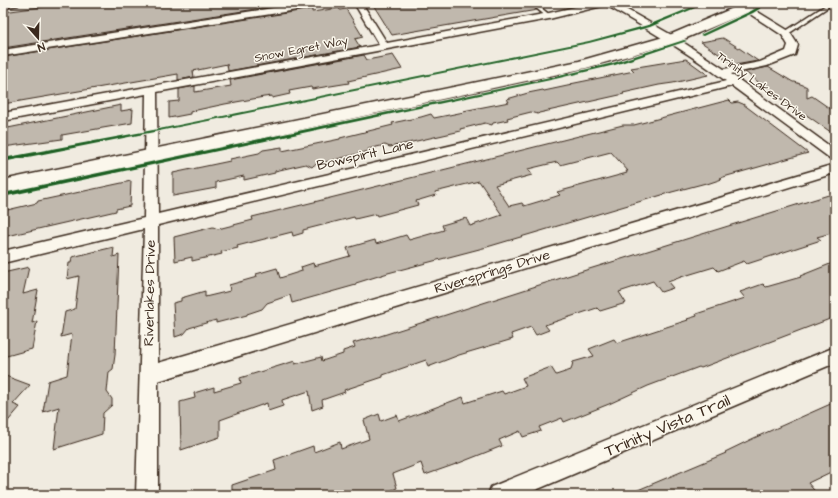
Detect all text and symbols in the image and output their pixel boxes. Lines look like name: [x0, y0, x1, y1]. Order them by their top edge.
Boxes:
north arrow: [18, 18, 58, 58]
street label: Snow Egret Way: [253, 32, 350, 68]
text: N: [35, 39, 47, 55]
street label: Trinity Lakes Drive: [712, 48, 811, 126]
street label: Bowspirit Lane: [315, 134, 416, 176]
street label: Riverlakes Drive: [139, 239, 161, 346]
street label: Riversprings Drive: [432, 245, 553, 299]
street label: Trinity Vista Trail: [601, 388, 735, 464]

